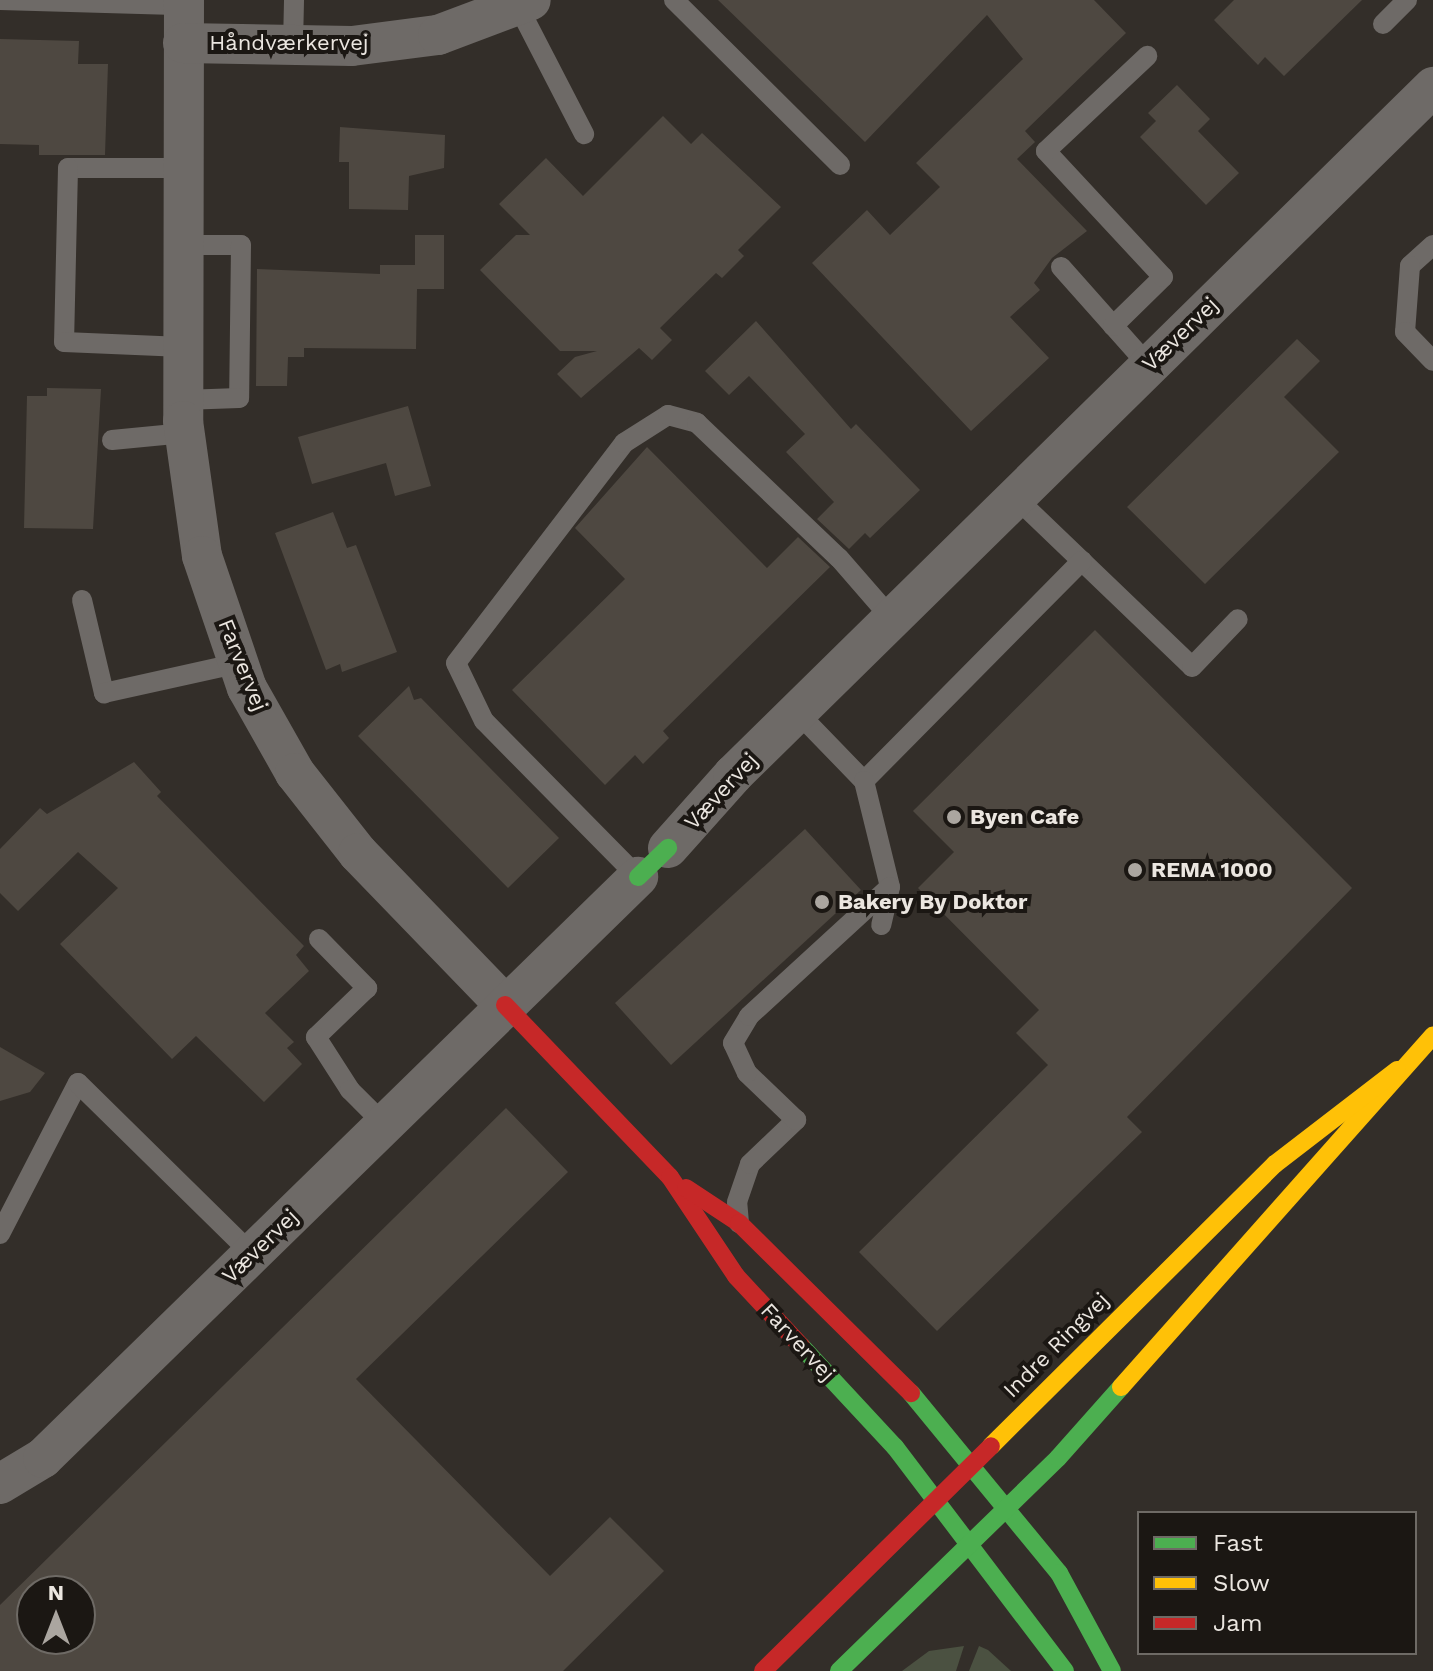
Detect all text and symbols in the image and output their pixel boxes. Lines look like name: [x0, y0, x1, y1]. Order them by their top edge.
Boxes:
street label: Håndværkervej: [209, 30, 369, 56]
street label: Vævervej: [1137, 291, 1223, 377]
street label: Farvervej: [213, 615, 273, 715]
street label: Vævervej: [679, 747, 763, 835]
place label: Byen Cafe: [970, 804, 1079, 830]
marker: Byen Cafe: [945, 808, 963, 826]
place label: REMA 1000: [1151, 857, 1273, 883]
marker: REMA 1000: [1126, 861, 1144, 879]
place label: Bakery By Doktor: [838, 889, 1028, 915]
marker: Bakery By Doktor: [813, 893, 831, 911]
street label: Vævervej: [217, 1203, 303, 1289]
street label: Indre Ringvej: [998, 1287, 1114, 1403]
street label: Farvervej: [755, 1298, 841, 1386]
legend: [1137, 1511, 1417, 1655]
text: Fast: [1213, 1529, 1263, 1557]
text: Slow: [1213, 1569, 1270, 1597]
north arrow: [16, 1575, 96, 1655]
text: N: [48, 1580, 64, 1605]
text: Jam: [1213, 1609, 1263, 1637]

